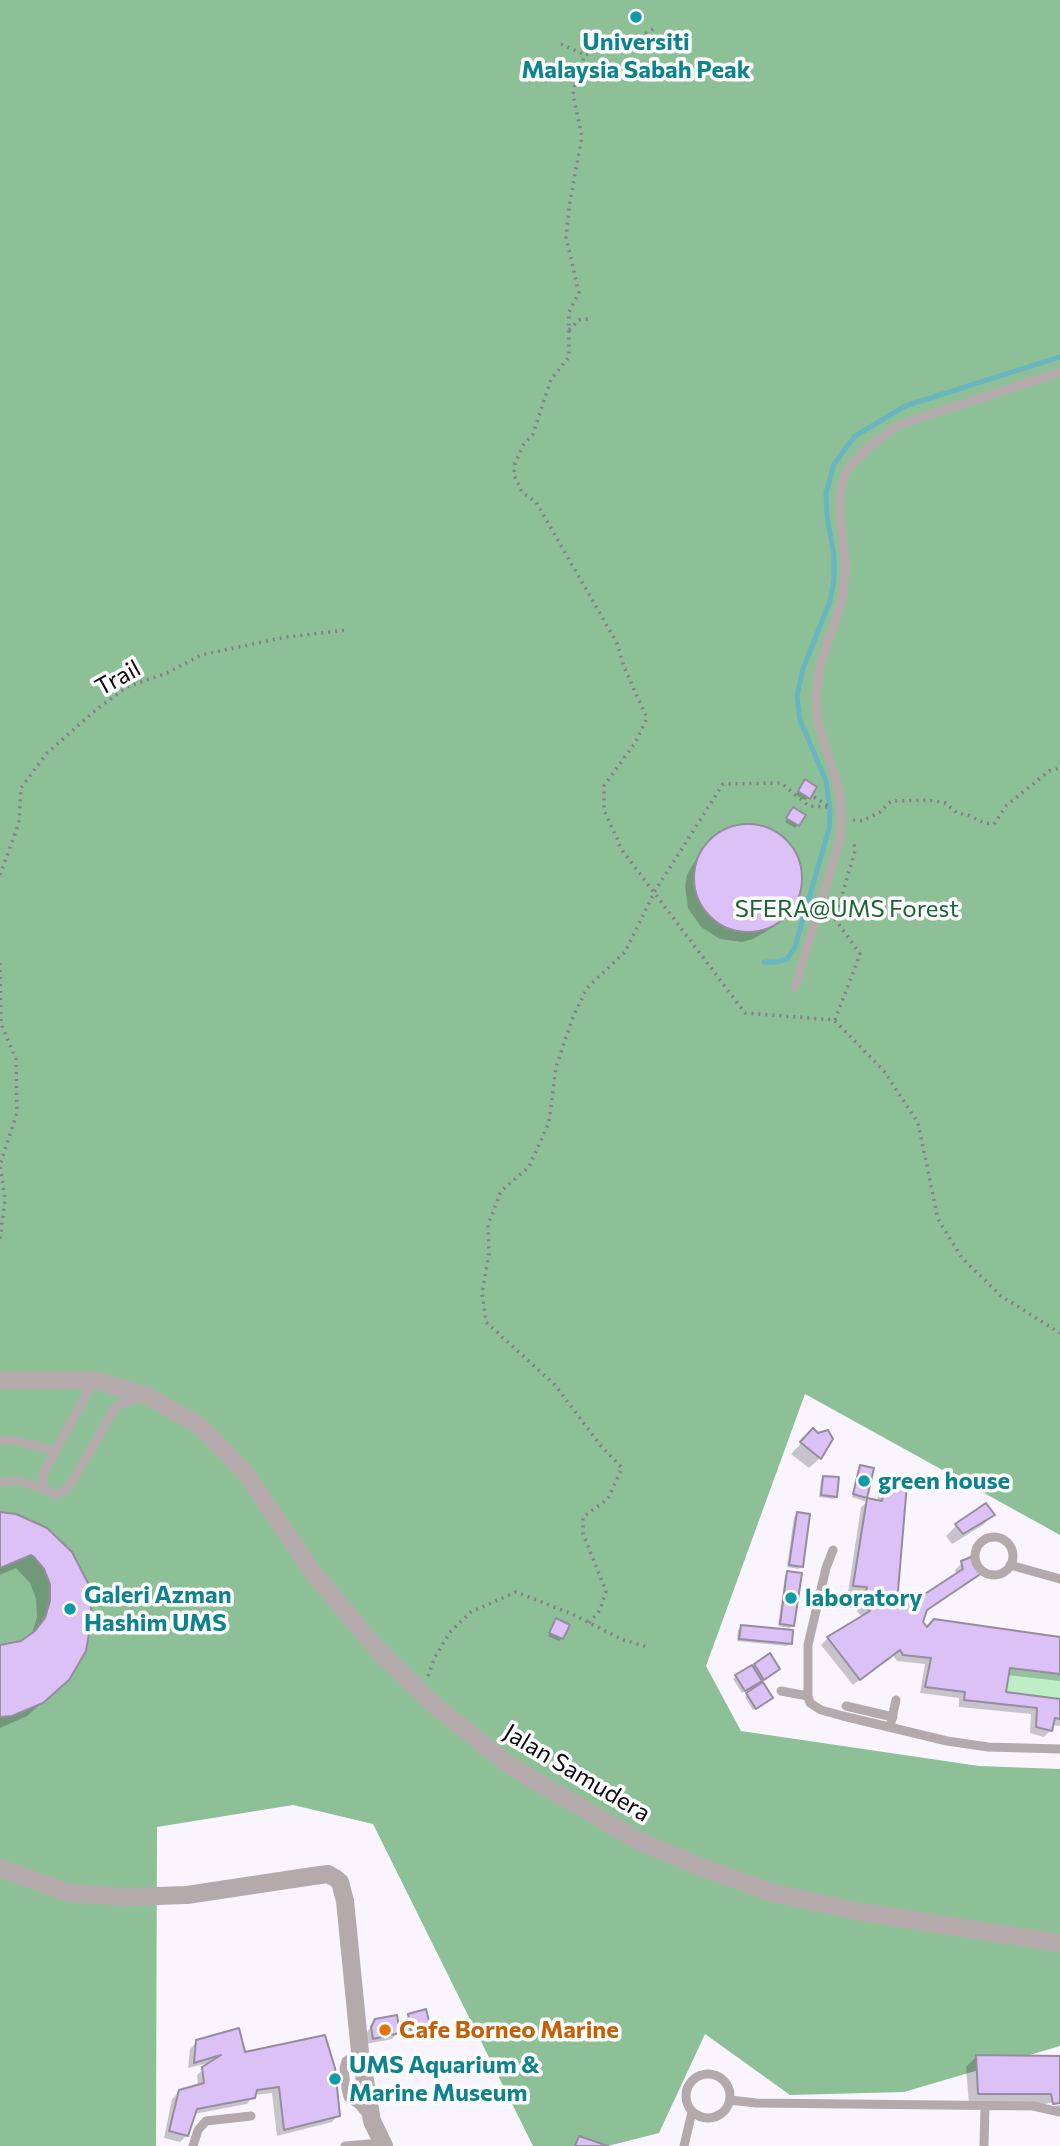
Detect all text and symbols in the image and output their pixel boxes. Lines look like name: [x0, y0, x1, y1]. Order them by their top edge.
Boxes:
marker: Universiti Malaysia Sabah Peak: [628, 9, 644, 25]
place label: Universiti Malaysia Sabah Peak: [521, 28, 751, 84]
street label: Trail: [90, 654, 146, 702]
park label: SFERA@UMS Forest: [735, 895, 959, 923]
place label: green house: [878, 1467, 1010, 1495]
marker: green house: [856, 1473, 872, 1489]
place label: Galeri Azman Hashim UMS: [84, 1581, 232, 1637]
place label: laboratory: [805, 1584, 923, 1612]
marker: laboratory: [783, 1590, 799, 1606]
marker: Galeri Azman Hashim UMS: [62, 1601, 78, 1617]
street label: Jalan Samudera: [498, 1718, 656, 1828]
place label: Cafe Borneo Marine: [399, 2016, 619, 2044]
marker: Cafe Borneo Marine: [377, 2022, 393, 2038]
place label: UMS Aquarium & Marine Museum: [349, 2051, 540, 2107]
marker: UMS Aquarium & Marine Museum: [327, 2071, 343, 2087]

